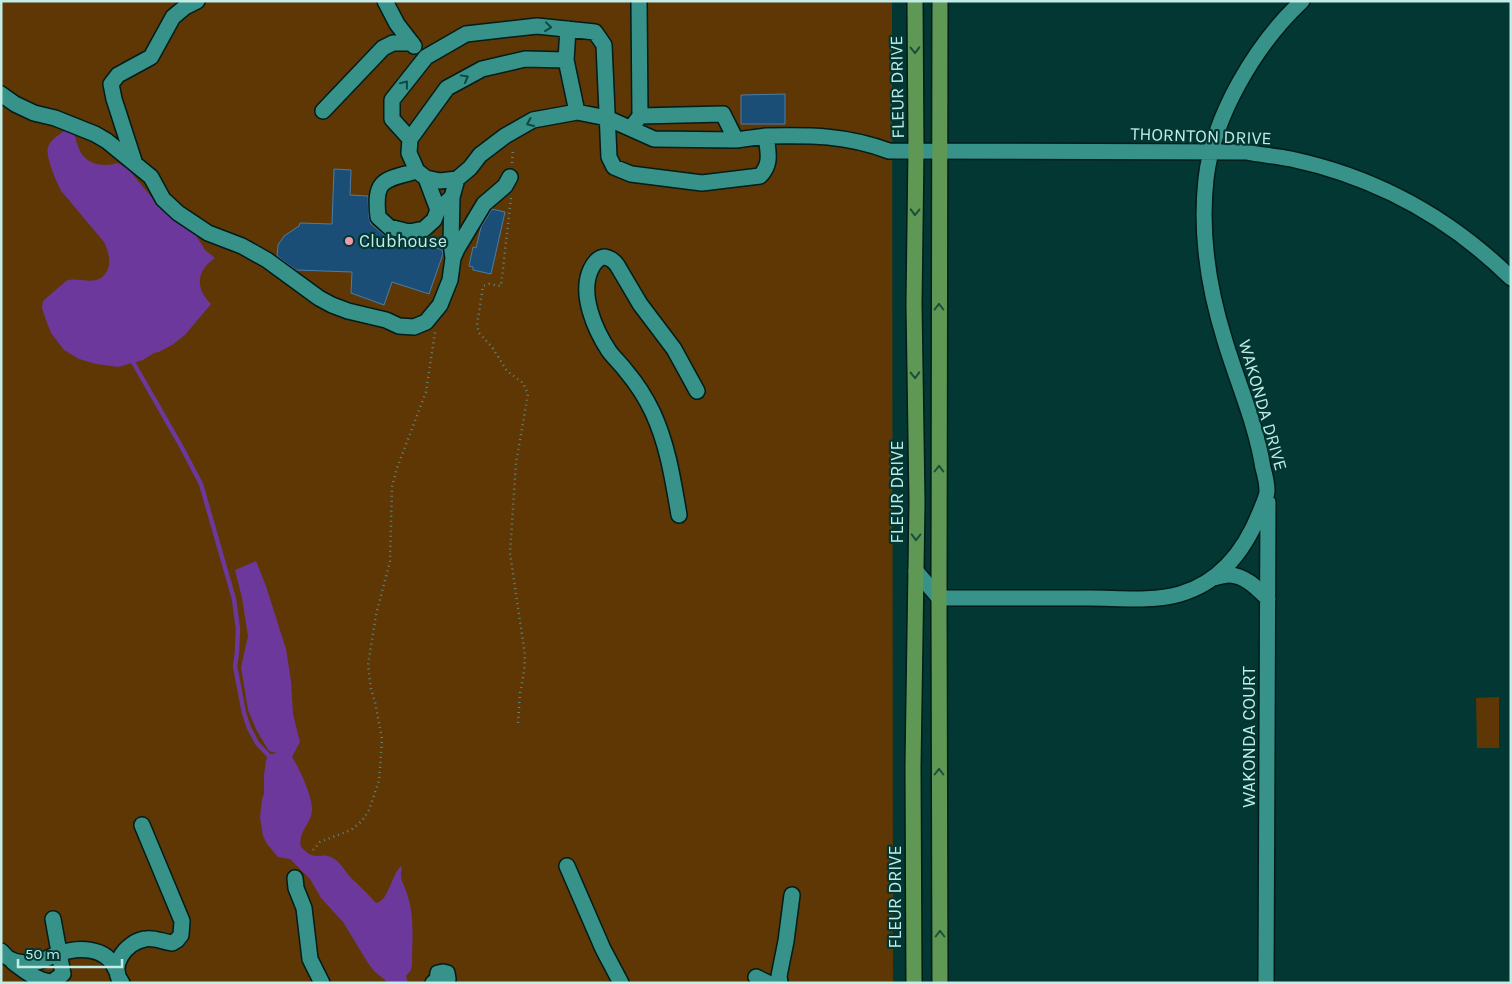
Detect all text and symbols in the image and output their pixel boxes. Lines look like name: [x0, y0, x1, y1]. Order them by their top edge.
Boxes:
one-way arrow: [544, 21, 552, 32]
street label: FLEUR DRIVE: [885, 35, 909, 139]
one-way arrow: [910, 46, 920, 54]
one-way arrow: [459, 74, 468, 84]
one-way arrow: [399, 80, 408, 90]
one-way arrow: [526, 116, 535, 127]
street label: THORNTON DRIVE: [1130, 123, 1272, 149]
one-way arrow: [910, 209, 920, 217]
place label: Clubhouse: [359, 230, 447, 252]
marker: Clubhouse: [343, 235, 355, 247]
one-way arrow: [934, 302, 944, 310]
street label: WAKONDA DRIVE: [1234, 337, 1292, 473]
one-way arrow: [910, 372, 920, 379]
street label: FLEUR DRIVE: [886, 440, 908, 544]
one-way arrow: [934, 465, 944, 472]
one-way arrow: [911, 534, 922, 542]
street label: WAKONDA COURT: [1238, 666, 1260, 808]
one-way arrow: [934, 767, 944, 775]
street label: FLEUR DRIVE: [884, 845, 906, 949]
one-way arrow: [935, 930, 945, 938]
scale bar: [18, 936, 121, 968]
text: 50 m: [25, 945, 60, 963]

